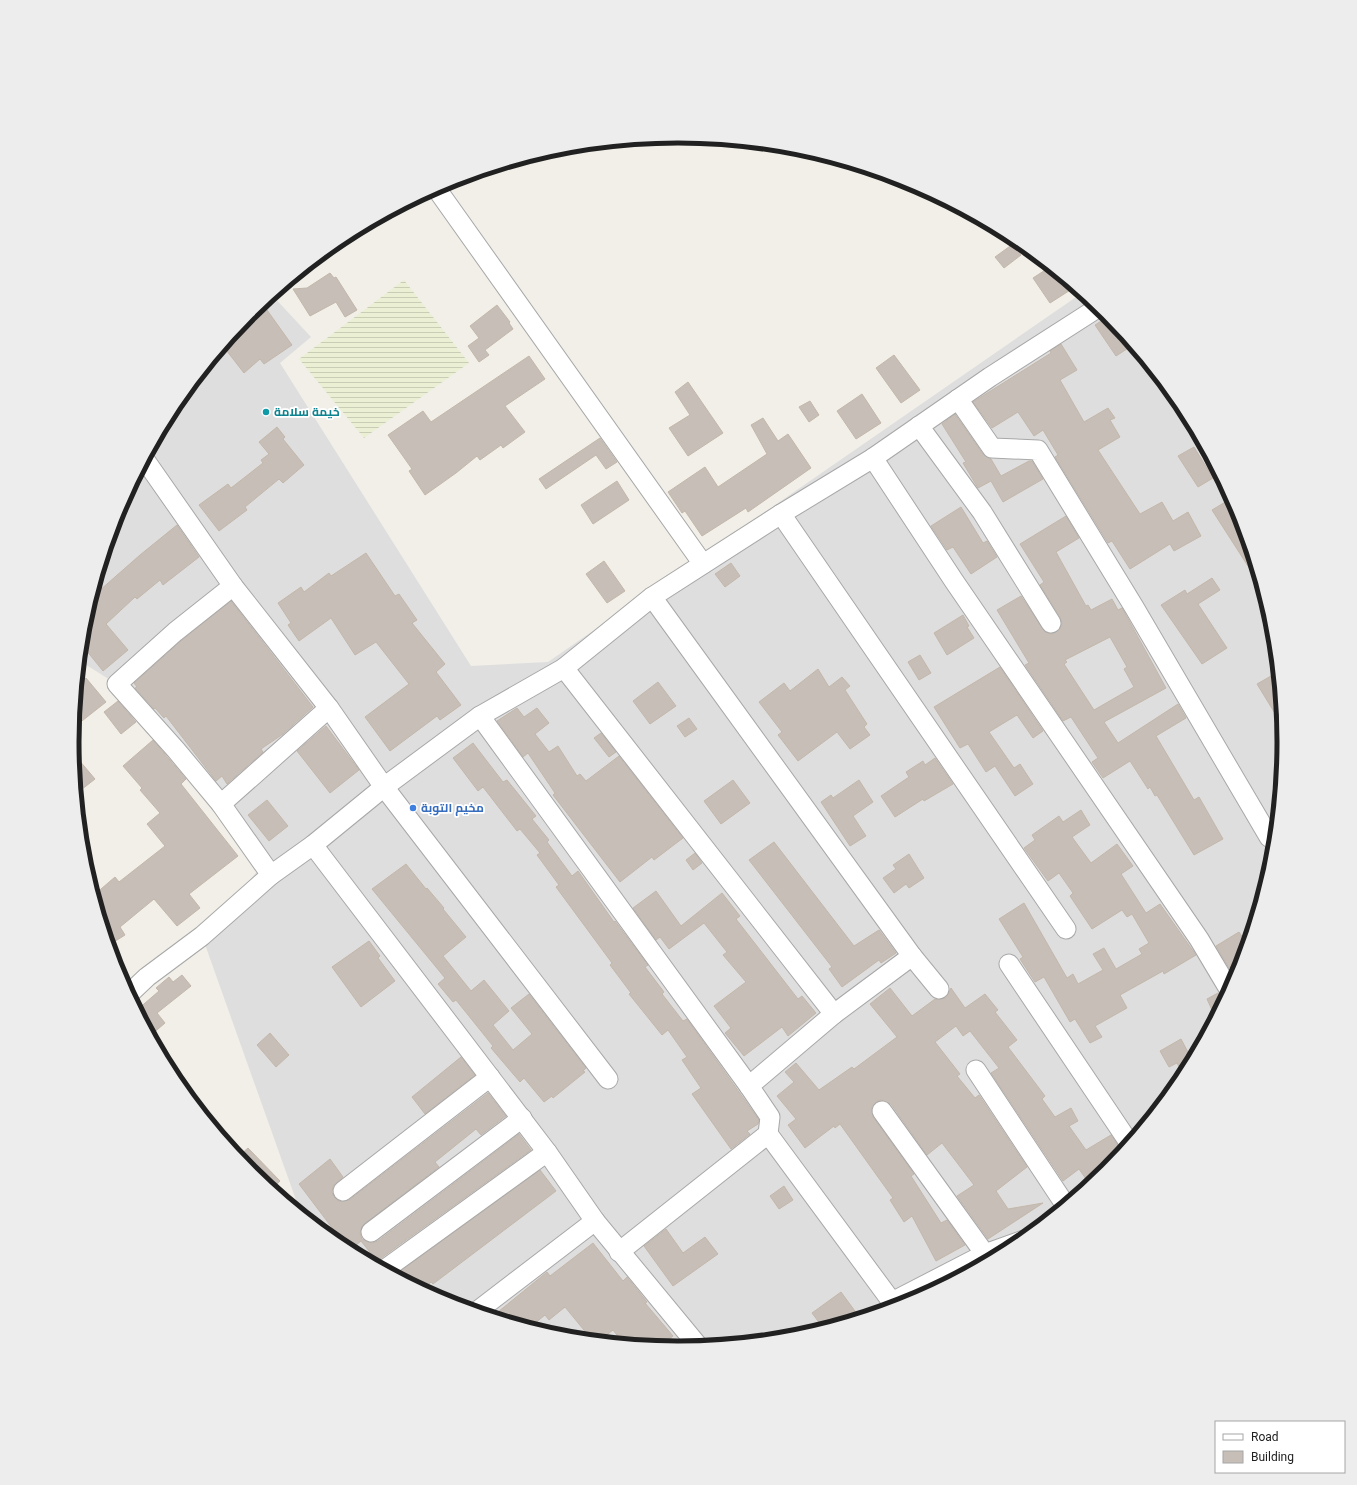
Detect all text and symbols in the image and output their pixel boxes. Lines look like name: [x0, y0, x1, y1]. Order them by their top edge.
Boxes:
place label: خيمة سلامة: [274, 405, 340, 419]
marker: خيمة سلامة: [261, 407, 271, 417]
place label: مخيم التوبة: [421, 801, 484, 816]
marker: مخيم التوبة: [408, 803, 418, 813]
legend: [1215, 1421, 1345, 1473]
text: Road: [1251, 1430, 1279, 1444]
text: Building: [1251, 1450, 1294, 1464]

